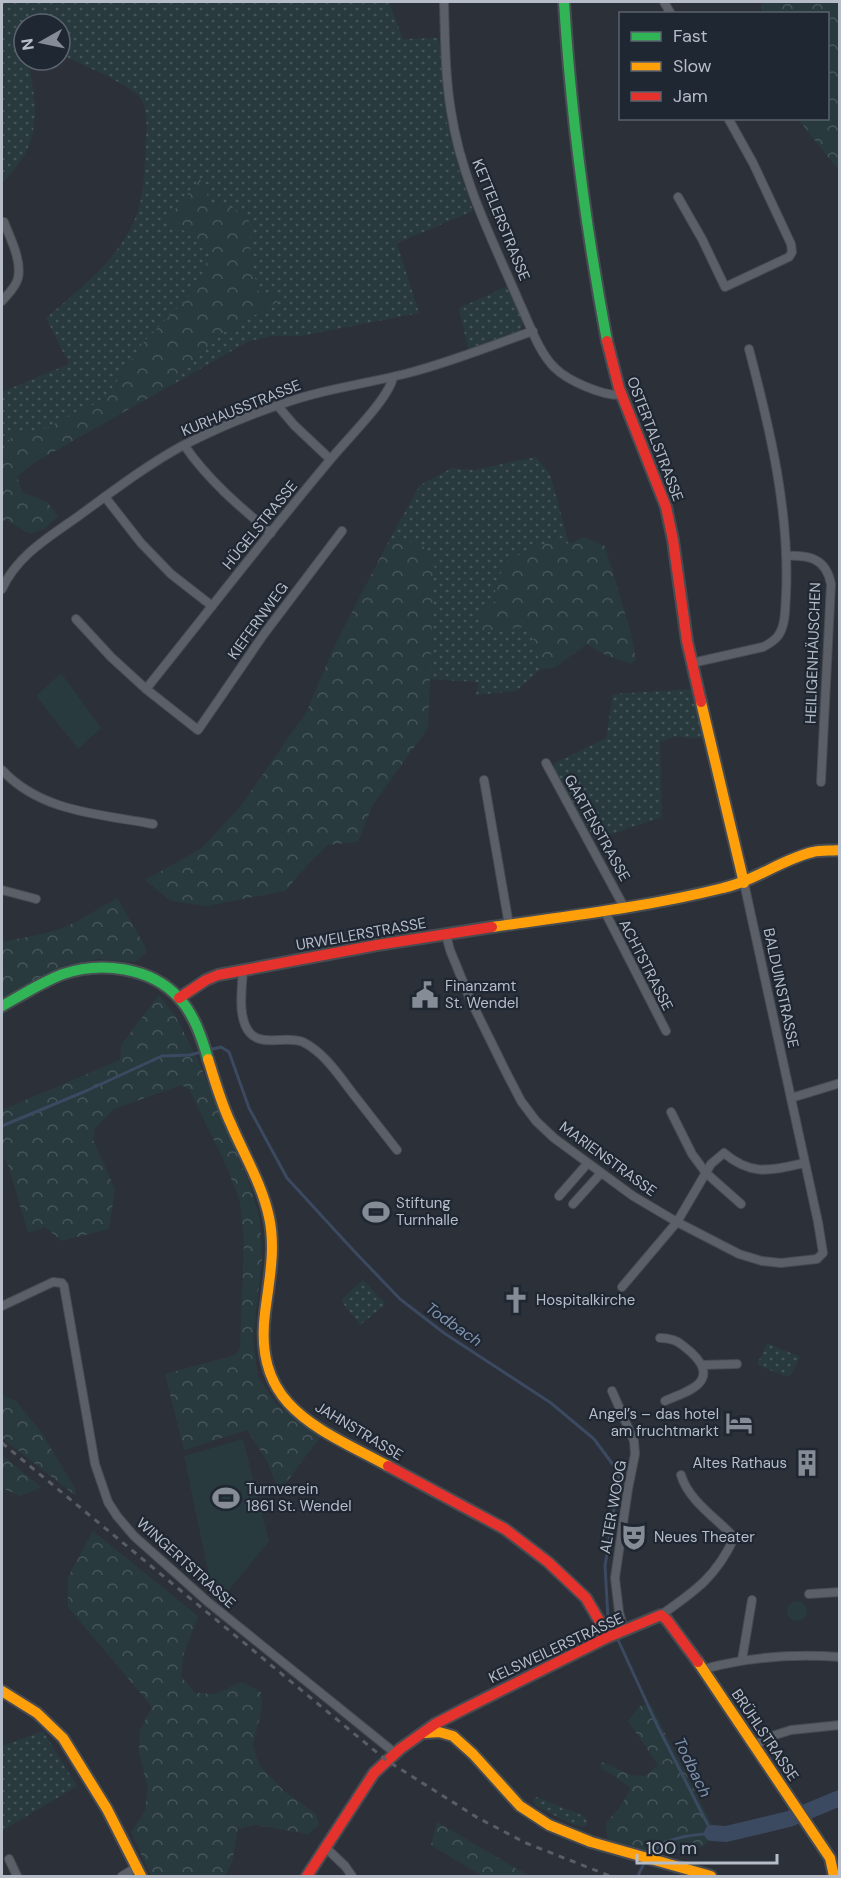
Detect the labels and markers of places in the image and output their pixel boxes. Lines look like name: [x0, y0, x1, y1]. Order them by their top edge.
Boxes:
place label: Finanzamt St. Wendel: [445, 976, 519, 1013]
public building icon: Finanzamt St. Wendel: [410, 980, 440, 1010]
place label: Stiftung Turnhalle: [396, 1193, 458, 1230]
sports icon: Stiftung Turnhalle: [361, 1197, 391, 1227]
church icon: Hospitalkirche: [501, 1285, 531, 1315]
place label: Hospitalkirche: [536, 1290, 635, 1310]
place label: Angel’s – das hotel am fruchtmarkt: [589, 1404, 719, 1441]
hotel icon: Angel’s – das hotel am fruchtmarkt: [724, 1408, 754, 1438]
building icon: Altes Rathaus: [792, 1448, 822, 1478]
place label: Altes Rathaus: [693, 1453, 787, 1473]
place label: Turnverein 1861 St. Wendel: [246, 1479, 352, 1516]
sports icon: Turnverein 1861 St. Wendel: [211, 1483, 241, 1513]
theatre icon: Neues Theater: [619, 1522, 649, 1552]
place label: Neues Theater: [654, 1527, 755, 1547]

